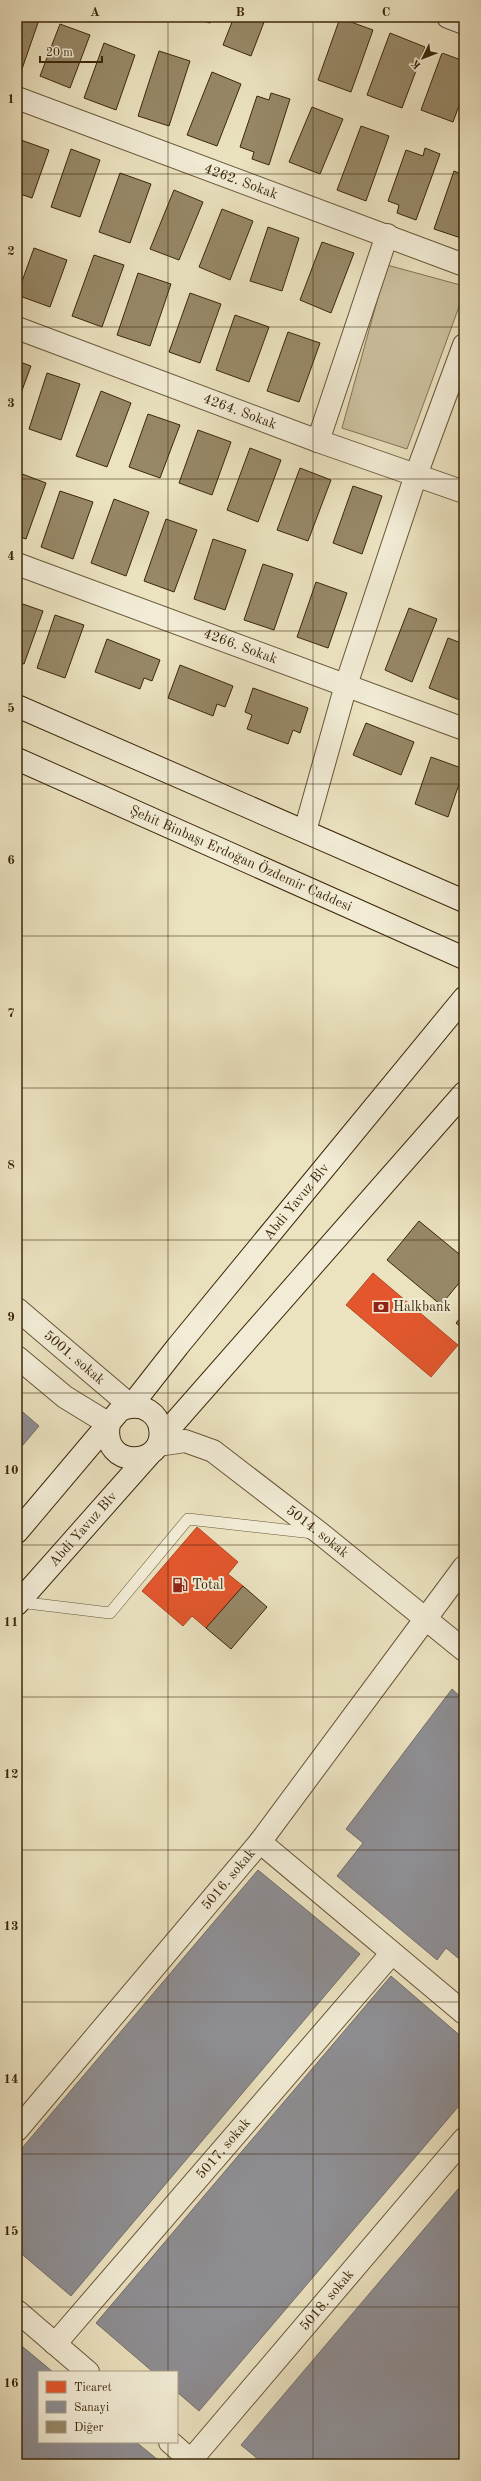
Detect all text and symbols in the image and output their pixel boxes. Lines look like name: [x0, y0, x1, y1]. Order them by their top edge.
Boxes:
text: A: [90, 6, 100, 19]
text: B: [235, 6, 245, 19]
text: C: [382, 6, 390, 19]
scale bar: [40, 38, 102, 64]
north arrow: [403, 38, 443, 78]
text: 20 m: [46, 47, 73, 59]
text: K: [410, 57, 424, 71]
text: 1: [7, 93, 15, 106]
street label: 4262. Sokak: [202, 162, 280, 202]
text: 2: [7, 245, 15, 258]
street label: 4264. Sokak: [201, 391, 279, 432]
text: 3: [7, 397, 15, 410]
text: 4: [7, 550, 15, 563]
street label: 4266. Sokak: [202, 626, 279, 666]
text: 5: [7, 702, 15, 715]
street label: Şehit Binbaşı Erdoğan Özdemir Caddesi: [128, 803, 354, 914]
text: 6: [7, 854, 15, 867]
text: 7: [7, 1007, 15, 1020]
text: 8: [7, 1159, 15, 1172]
street label: Abdi Yavuz Blv: [261, 1160, 332, 1243]
bank icon: Halkbank: [372, 1298, 390, 1316]
place label: Halkbank: [393, 1300, 451, 1314]
text: 9: [7, 1311, 15, 1324]
street label: 5001. sokak: [41, 1328, 107, 1387]
text: 10: [3, 1464, 19, 1477]
street label: Abdi Yavuz Blv: [47, 1489, 120, 1569]
street label: 5014. sokak: [284, 1503, 351, 1560]
fuel station icon: Total: [171, 1576, 189, 1594]
place label: Total: [192, 1578, 224, 1592]
text: 11: [3, 1616, 19, 1629]
text: 12: [3, 1768, 19, 1781]
street label: 5016. sokak: [199, 1846, 258, 1912]
text: 13: [3, 1920, 19, 1933]
text: 14: [3, 2073, 19, 2086]
street label: 5017. sokak: [194, 2116, 253, 2181]
text: 15: [3, 2225, 19, 2238]
street label: 5018. sokak: [297, 2267, 357, 2333]
legend: [38, 2371, 178, 2443]
text: 16: [3, 2377, 19, 2390]
text: Ticaret: [74, 2382, 112, 2394]
text: Sanayi: [74, 2402, 109, 2414]
text: Diğer: [74, 2422, 104, 2434]

